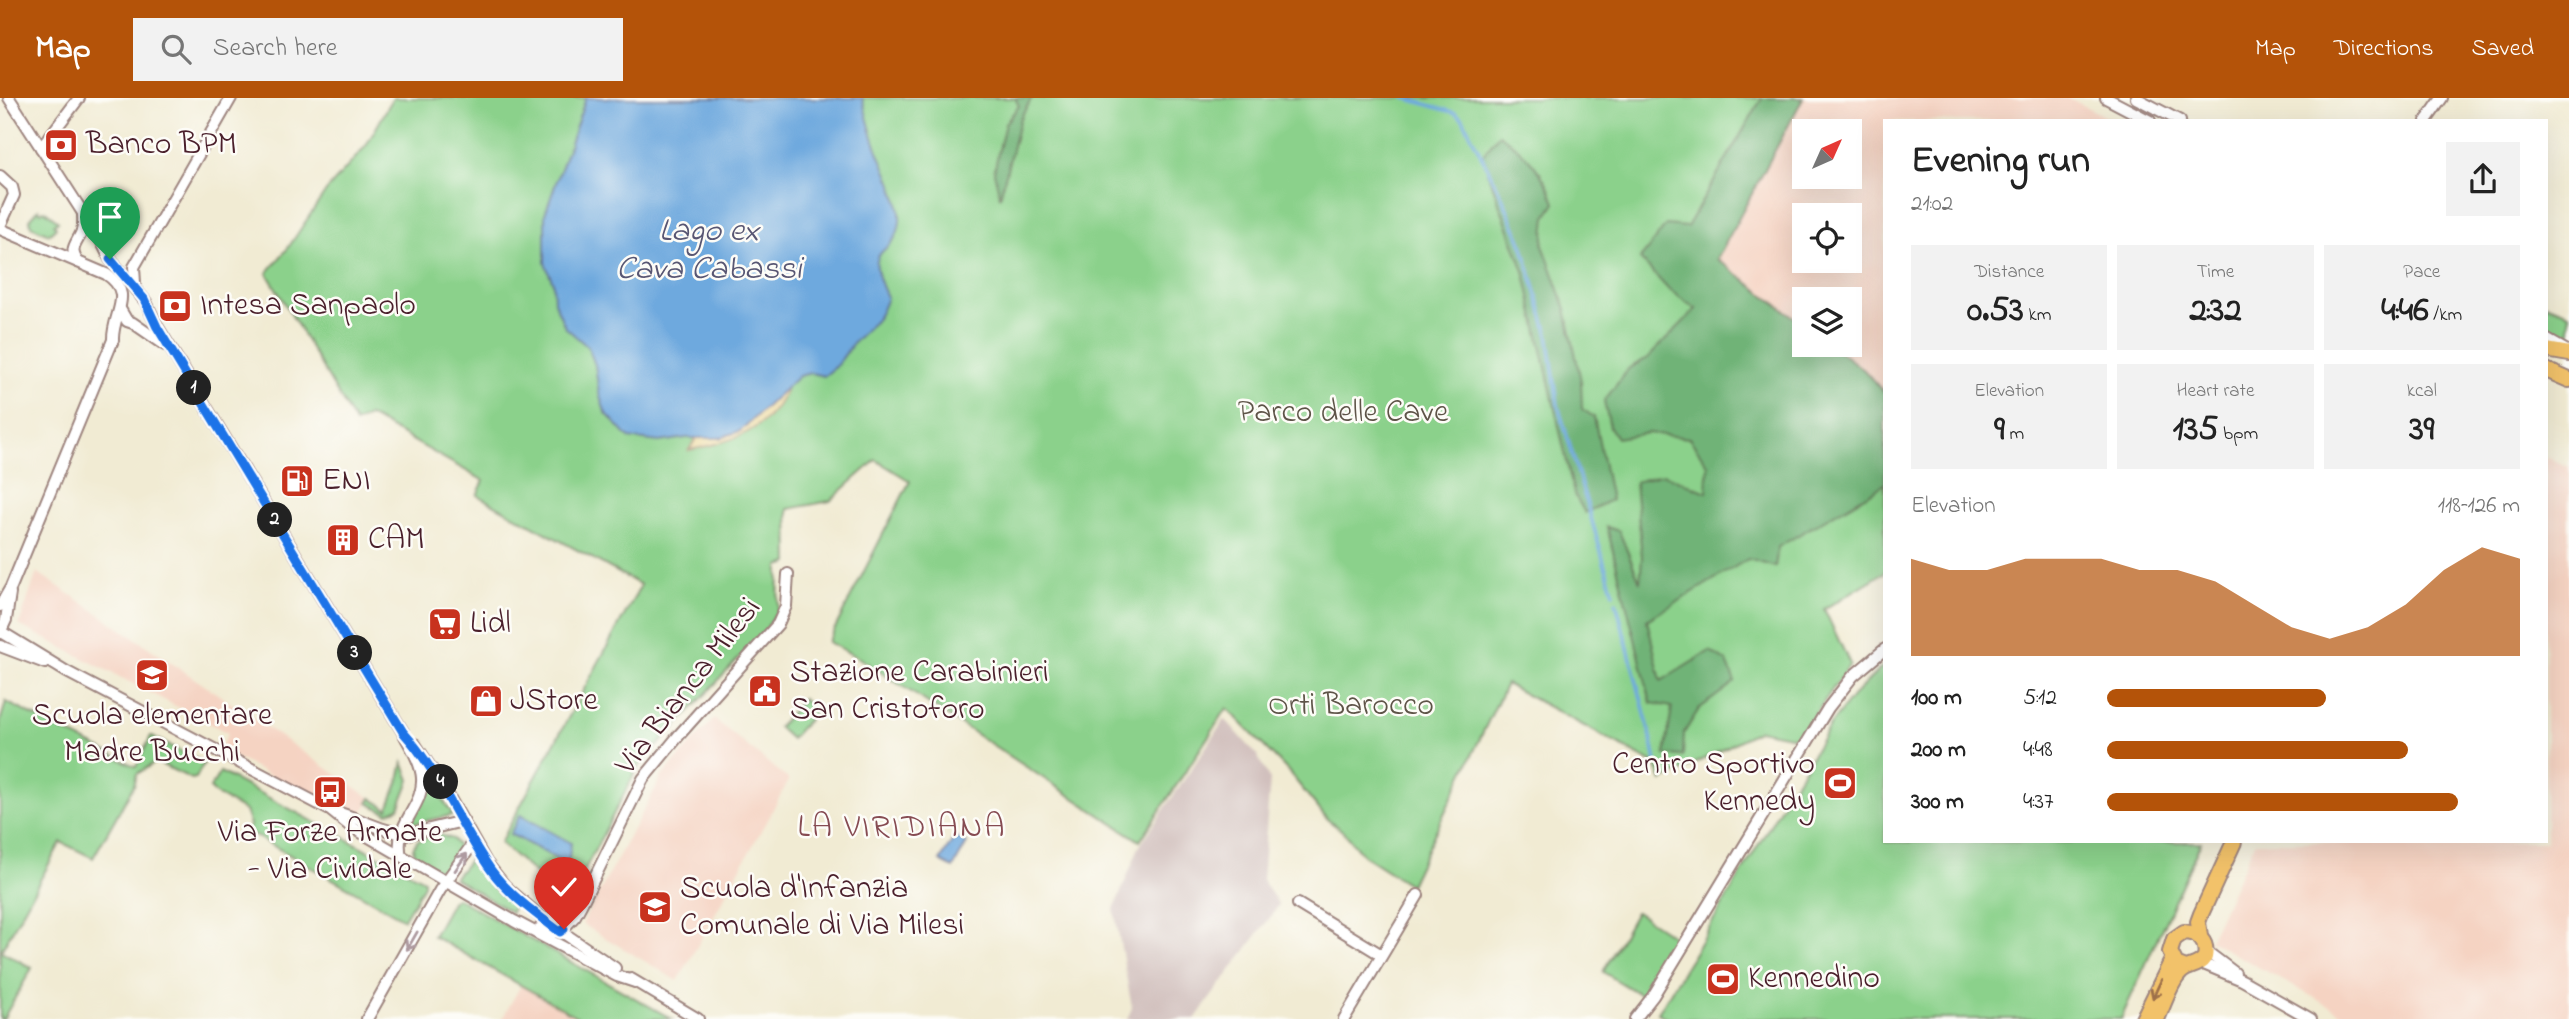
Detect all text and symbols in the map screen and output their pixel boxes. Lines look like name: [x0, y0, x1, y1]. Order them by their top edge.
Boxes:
search box: [133, 18, 623, 81]
text: Map: [35, 25, 91, 73]
icon: search: [157, 30, 195, 68]
text: Search here: [213, 30, 337, 68]
text: Map: [2255, 32, 2296, 67]
text: Directions: [2334, 32, 2433, 67]
text: Saved: [2471, 32, 2534, 67]
north arrow: [1792, 119, 1862, 189]
map controls: [1792, 119, 1862, 357]
place label: Banco BPM: [85, 122, 237, 169]
bank icon: Banco BPM: [42, 126, 80, 164]
text: Evening run: [1911, 134, 2090, 190]
button: share: [2446, 142, 2520, 216]
pin: [80, 187, 140, 259]
text: 21:02: [1911, 188, 1953, 221]
icon: arrive: [91, 198, 129, 236]
button: locate: [1792, 203, 1862, 273]
water label: Lago ex Cava Cabassi: [616, 208, 805, 294]
text: Distance: [1974, 259, 2044, 286]
text: Time: [2197, 259, 2234, 286]
text: Pace: [2403, 259, 2440, 286]
place label: Intesa Sanpaolo: [200, 283, 416, 330]
text: 0.53: [1967, 286, 2024, 337]
text: 2:32: [2189, 286, 2242, 337]
text: 4:46: [2381, 286, 2429, 337]
bank icon: Intesa Sanpaolo: [156, 287, 194, 325]
button: layers: [1792, 287, 1862, 357]
text: km: [2024, 302, 2051, 329]
text: /km: [2429, 302, 2462, 329]
pin: 1: [176, 370, 212, 406]
text: 1: [190, 374, 197, 401]
text: Elevation: [1974, 378, 2044, 405]
text: Heart rate: [2177, 378, 2254, 405]
text: kcal: [2407, 378, 2437, 405]
park label: Parco delle Cave: [1238, 390, 1449, 437]
text: 9: [1994, 405, 2005, 456]
text: 135: [2173, 405, 2218, 456]
text: 39: [2409, 405, 2434, 456]
text: m: [2005, 421, 2024, 448]
text: bpm: [2218, 421, 2258, 448]
place label: ENI: [322, 458, 371, 505]
fuel station icon: ENI: [278, 462, 316, 500]
text: Elevation: [1911, 490, 1996, 523]
text: 118–126 m: [2438, 490, 2520, 523]
pin: 2: [258, 502, 292, 538]
text: 2: [270, 506, 279, 533]
place label: CAM: [368, 517, 425, 564]
building icon: CAM: [324, 521, 362, 559]
street label: Via Bianca Milesi: [604, 588, 774, 787]
place label: Lidl: [470, 601, 511, 648]
supermarket icon: Lidl: [426, 605, 464, 643]
pin: 3: [338, 636, 372, 670]
text: 3: [351, 639, 358, 666]
place label: Stazione Carabinieri San Cristoforo: [790, 650, 1049, 734]
school or university icon: Scuola elementare Madre Bucchi: [133, 656, 171, 694]
public building icon: Stazione Carabinieri San Cristoforo: [746, 672, 784, 710]
place label: JStore: [510, 678, 598, 725]
shop icon: JStore: [467, 682, 505, 720]
text: 100 m: [1911, 682, 1962, 715]
text: 5:12: [2023, 682, 2057, 715]
park label: Orti Barocco: [1268, 683, 1434, 730]
place label: Scuola elementare Madre Bucchi: [32, 693, 273, 777]
text: 200 m: [1911, 734, 1966, 767]
text: 4:48: [2023, 734, 2053, 767]
place label: Centro Sportivo Kennedy: [1612, 742, 1815, 826]
pin: 4: [424, 764, 458, 800]
sports icon: Centro Sportivo Kennedy: [1821, 764, 1859, 802]
text: 4: [437, 768, 444, 795]
bus stop icon: Via Forze Armate - Via Cividale: [311, 773, 349, 811]
text: 300 m: [1911, 786, 1964, 819]
text: 4:37: [2023, 786, 2053, 819]
district label: LA VIRIDIANA: [798, 804, 1006, 852]
place label: Via Forze Armate - Via Cividale: [217, 810, 443, 894]
one-way arrow: [453, 853, 468, 872]
pin: [534, 857, 594, 929]
place label: Scuola d'Infanzia Comunale di Via Milesi: [680, 866, 964, 950]
icon: check: [545, 868, 583, 906]
school or university icon: Scuola d'Infanzia Comunale di Via Milesi: [636, 888, 674, 926]
one-way arrow: [405, 930, 418, 951]
place label: Kennedino: [1748, 956, 1880, 1003]
sports icon: Kennedino: [1704, 960, 1742, 998]
one-way arrow: [2150, 978, 2163, 999]

